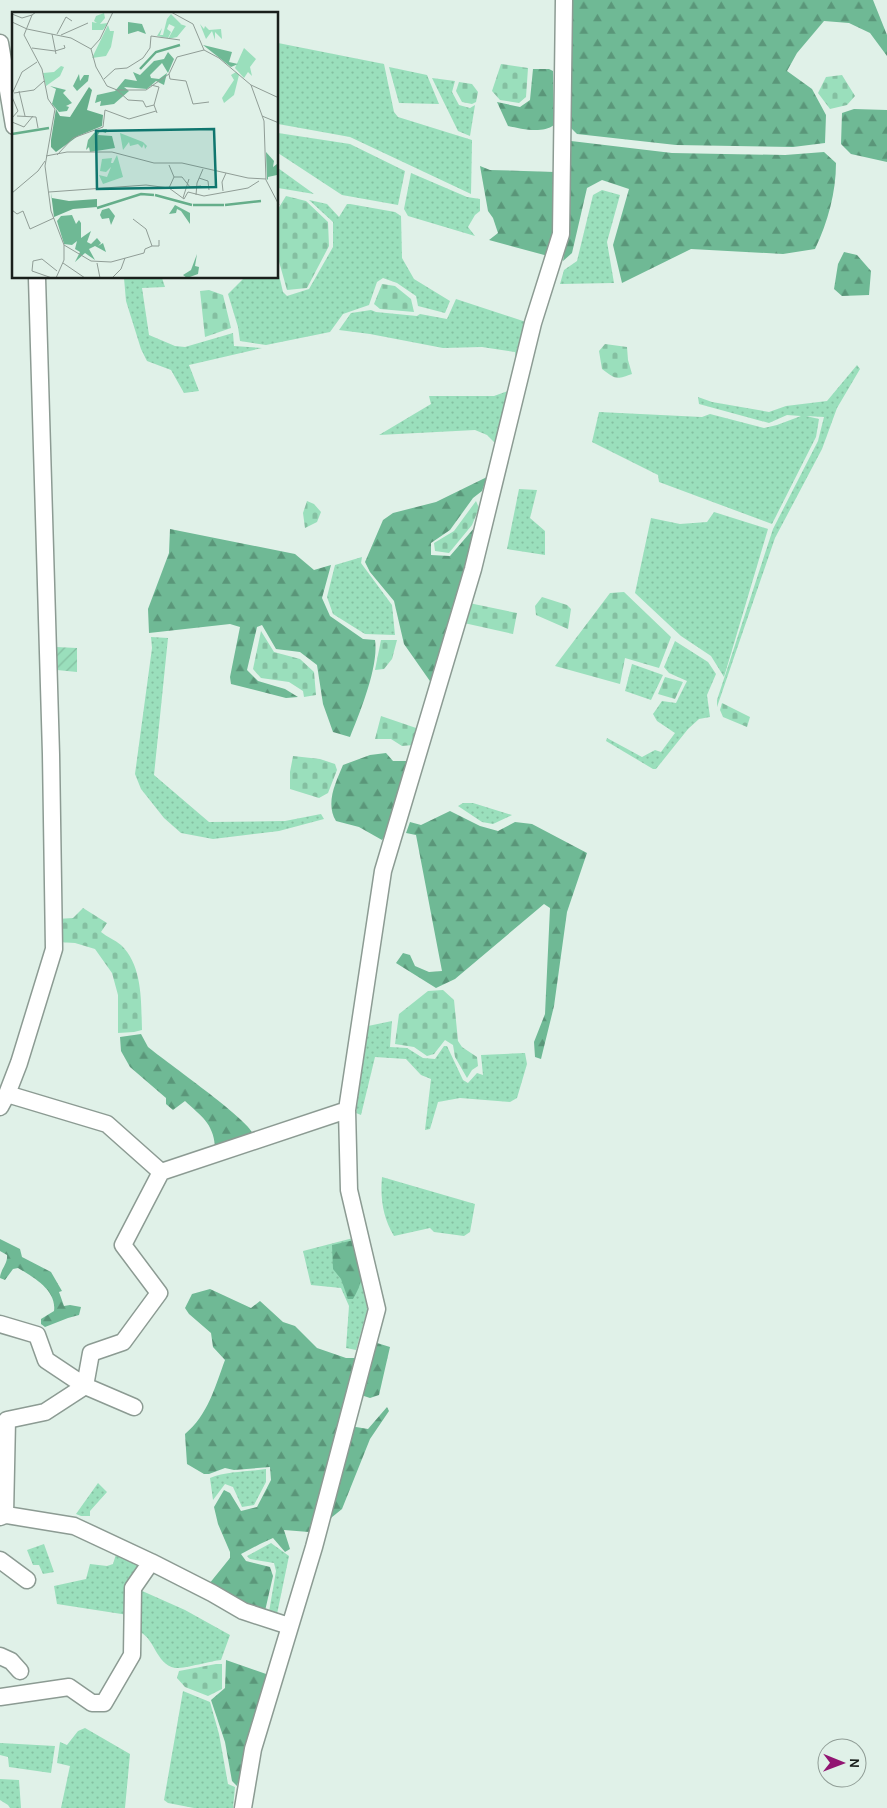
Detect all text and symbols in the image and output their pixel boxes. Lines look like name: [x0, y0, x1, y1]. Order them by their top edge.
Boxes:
inset map: [12, 12, 279, 279]
north arrow: [817, 1738, 867, 1788]
text: N: [846, 1758, 863, 1768]

